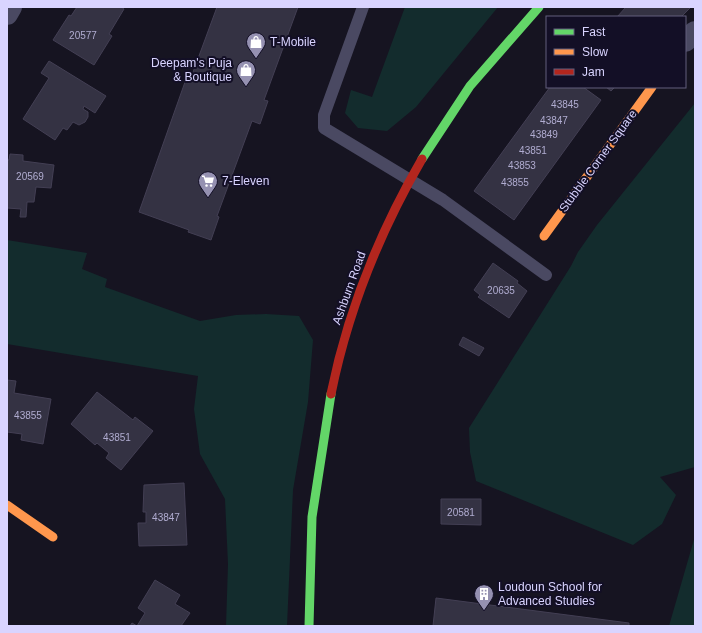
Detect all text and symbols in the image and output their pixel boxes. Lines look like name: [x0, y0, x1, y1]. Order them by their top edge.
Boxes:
legend: [546, 16, 686, 88]
text: Fast: [582, 25, 606, 39]
house number: 20577: [69, 30, 97, 41]
shop icon: T-Mobile: [245, 31, 267, 59]
place label: T-Mobile: [270, 35, 316, 49]
text: Slow: [582, 45, 608, 59]
place label: Deepam's Puja & Boutique: [151, 56, 232, 84]
shop icon: Deepam's Puja & Boutique: [235, 59, 257, 87]
text: Jam: [582, 65, 605, 79]
house number: 43845: [551, 99, 579, 110]
street label: Stubble Corner Square: [556, 107, 640, 215]
house number: 43847: [540, 115, 568, 126]
house number: 43849: [530, 129, 558, 140]
house number: 43851: [519, 145, 547, 156]
house number: 43853: [508, 160, 536, 171]
supermarket icon: 7-Eleven: [197, 170, 219, 198]
house number: 20569: [16, 171, 44, 182]
place label: 7-Eleven: [222, 174, 269, 188]
house number: 43855: [501, 177, 529, 188]
street label: Ashburn Road: [329, 250, 369, 326]
house number: 20635: [487, 285, 515, 296]
house number: 43855: [14, 410, 42, 421]
house number: 43851: [103, 432, 131, 443]
house number: 20581: [447, 507, 475, 518]
house number: 43847: [152, 512, 180, 523]
place label: Loudoun School for Advanced Studies: [498, 580, 602, 608]
building icon: Loudoun School for Advanced Studies: [473, 583, 495, 611]

